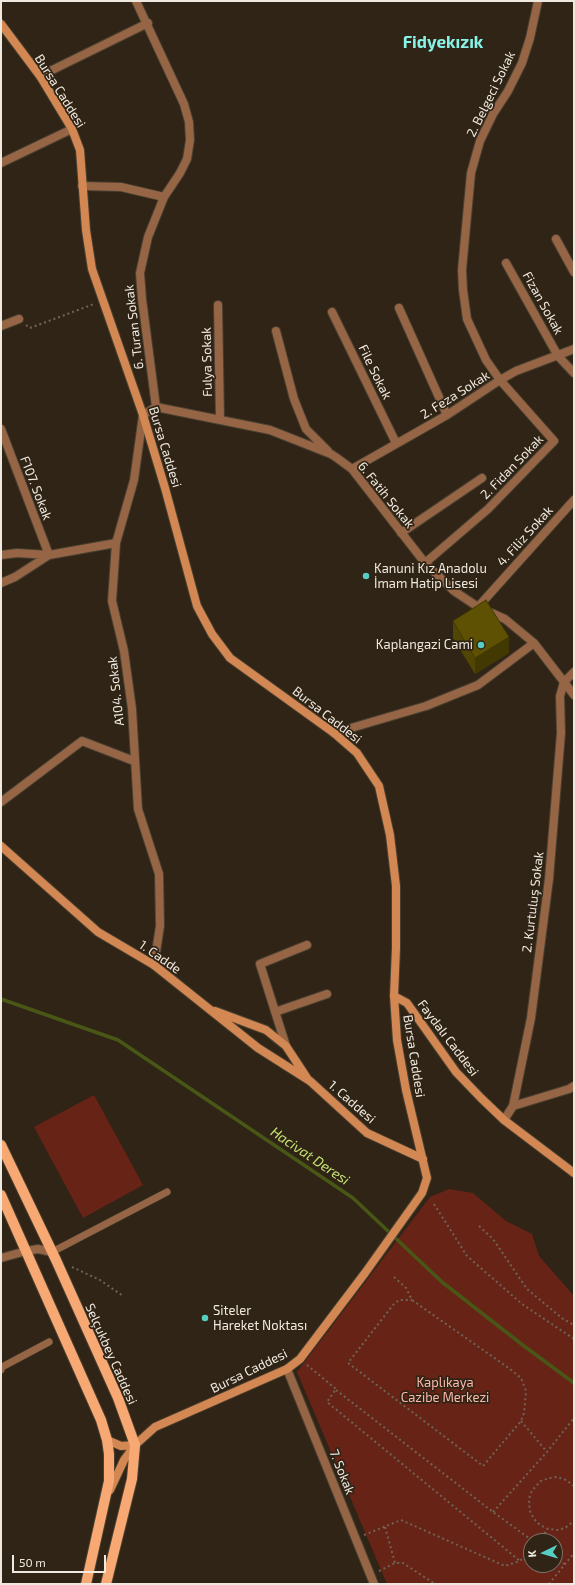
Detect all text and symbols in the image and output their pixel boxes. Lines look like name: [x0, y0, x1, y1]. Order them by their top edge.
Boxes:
district label: Fidyekızık: [403, 32, 483, 52]
street label: 2. Belgeci Sokak: [463, 48, 519, 140]
street label: Bursa Caddesi: [31, 51, 89, 131]
street label: Fizan Sokak: [519, 269, 567, 337]
street label: 6. Turan Sokak: [121, 284, 147, 370]
street label: Fulya Sokak: [199, 327, 215, 397]
street label: File Sokak: [355, 342, 395, 402]
street label: 2. Feza Sokak: [418, 368, 492, 422]
street label: Bursa Caddesi: [145, 405, 185, 489]
street label: 2. Fidan Sokak: [477, 432, 547, 502]
street label: F107. Sokak: [17, 454, 55, 522]
street label: 6. Fatih Sokak: [355, 459, 417, 531]
street label: 4. Filiz Sokak: [494, 503, 556, 569]
place label: Kanuni Kız Anadolu İmam Hatip Lisesi: [374, 561, 487, 592]
marker: Kanuni Kız Anadolu İmam Hatip Lisesi: [361, 571, 371, 581]
place label: Kaplangazi Cami: [376, 637, 473, 653]
marker: Kaplangazi Cami: [476, 640, 486, 650]
street label: A104. Sokak: [105, 656, 127, 726]
street label: Bursa Caddesi: [289, 683, 365, 747]
street label: 2. Kurtuluş Sokak: [519, 851, 547, 953]
street label: 1. Cadde: [136, 937, 184, 977]
street label: Faydalı Caddesi: [414, 997, 482, 1079]
street label: Bursa Caddesi: [400, 1014, 428, 1098]
street label: 1. Caddesi: [325, 1077, 379, 1127]
water label: Hacivat Deresi: [267, 1123, 353, 1189]
street label: Selçukbey Caddesi: [82, 1301, 140, 1407]
place label: Siteler Hareket Noktası: [213, 1303, 307, 1334]
marker: Siteler Hareket Noktası: [200, 1313, 210, 1323]
street label: Bursa Caddesi: [208, 1346, 290, 1396]
park label: Kaplıkaya Cazibe Merkezi: [401, 1375, 489, 1406]
street label: 7. Sokak: [326, 1447, 358, 1497]
north arrow: [523, 1533, 563, 1573]
scale bar: [14, 1547, 108, 1573]
text: K: [525, 1550, 538, 1558]
text: 50 m: [19, 1555, 46, 1569]

